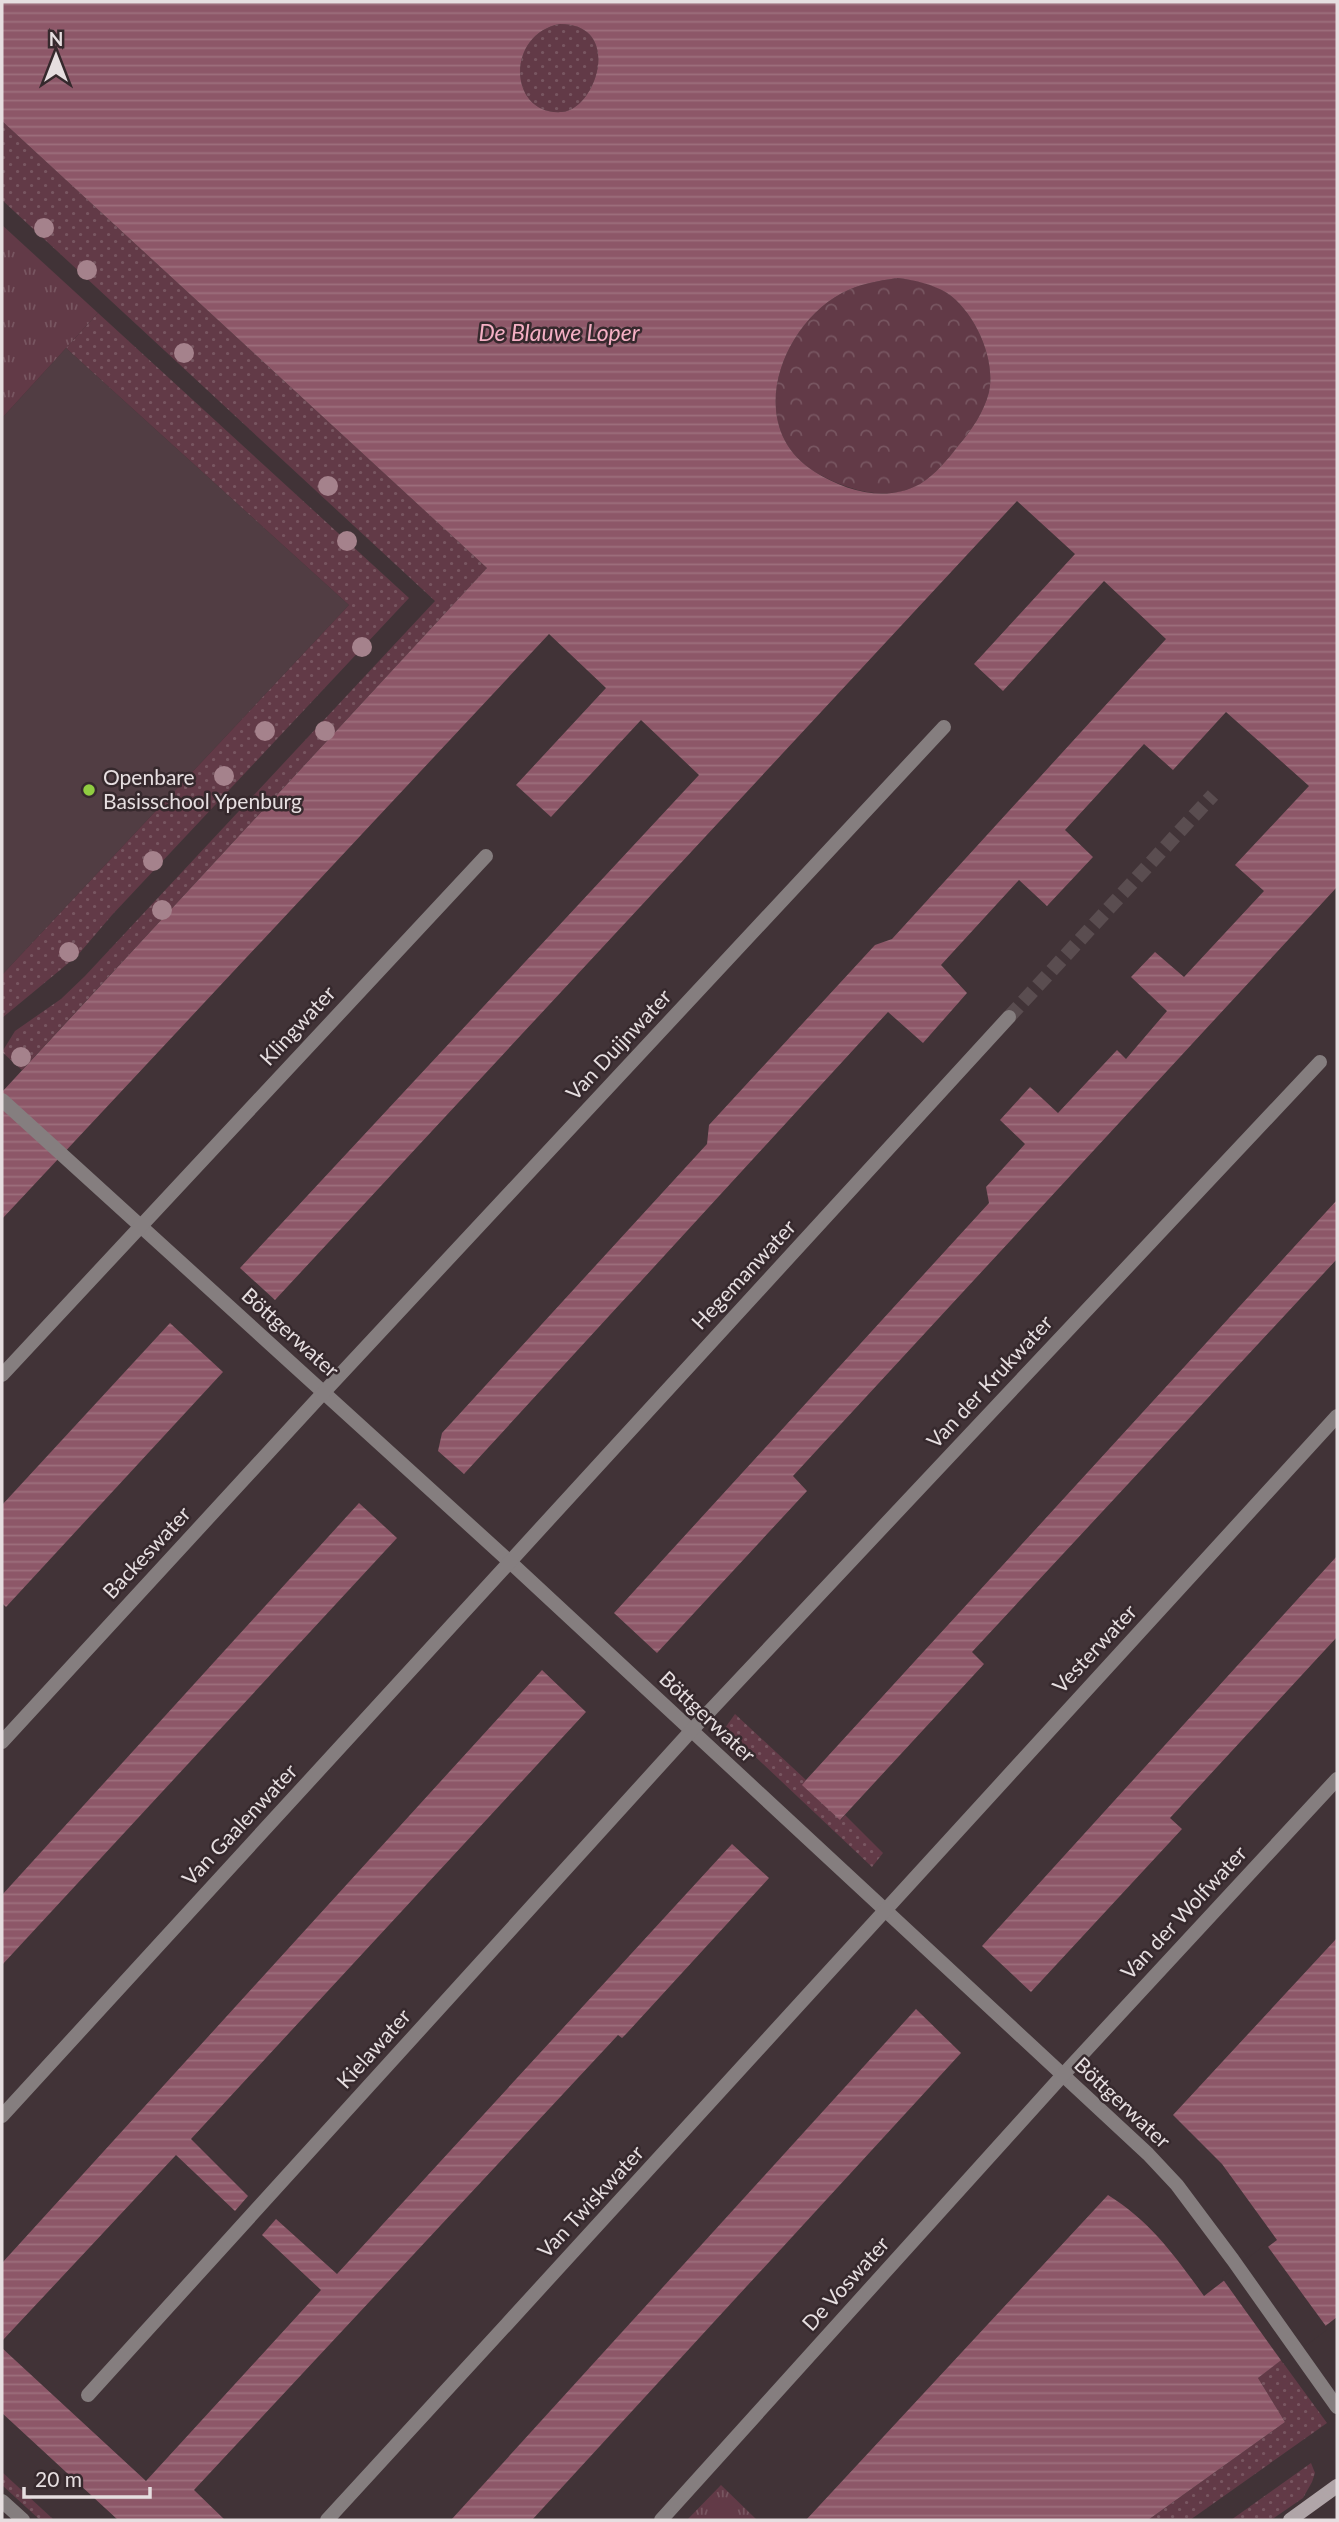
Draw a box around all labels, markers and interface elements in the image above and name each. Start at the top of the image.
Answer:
north arrow [21,21,91,91]
text: N [49,27,63,50]
water label: De Blauwe Loper [478,318,641,346]
place label: Openbare Basisschool Ypenburg [103,764,302,813]
marker: Openbare Basisschool Ypenburg [81,782,97,798]
street label: Klingwater [254,980,340,1070]
street label: Van Duijnwater [560,983,676,1105]
street label: Hegemanwater [686,1214,800,1334]
street label: Böttgerwater [237,1282,345,1382]
street label: Van der Krukwater [921,1309,1057,1453]
street label: Backeswater [97,1500,195,1603]
street label: Vesterwater [1047,1598,1141,1697]
street label: Böttgerwater [655,1665,761,1767]
street label: Van Gaalenwater [176,1758,302,1890]
street label: Van der Wolfwater [1115,1840,1251,1984]
street label: Kielawater [331,2003,415,2093]
street label: Böttgerwater [1070,2051,1176,2153]
street label: Van Twiskwater [532,2139,648,2262]
street label: De Voswater [796,2231,894,2335]
scale bar [24,2456,150,2500]
text: 20 m [35,2466,82,2491]

